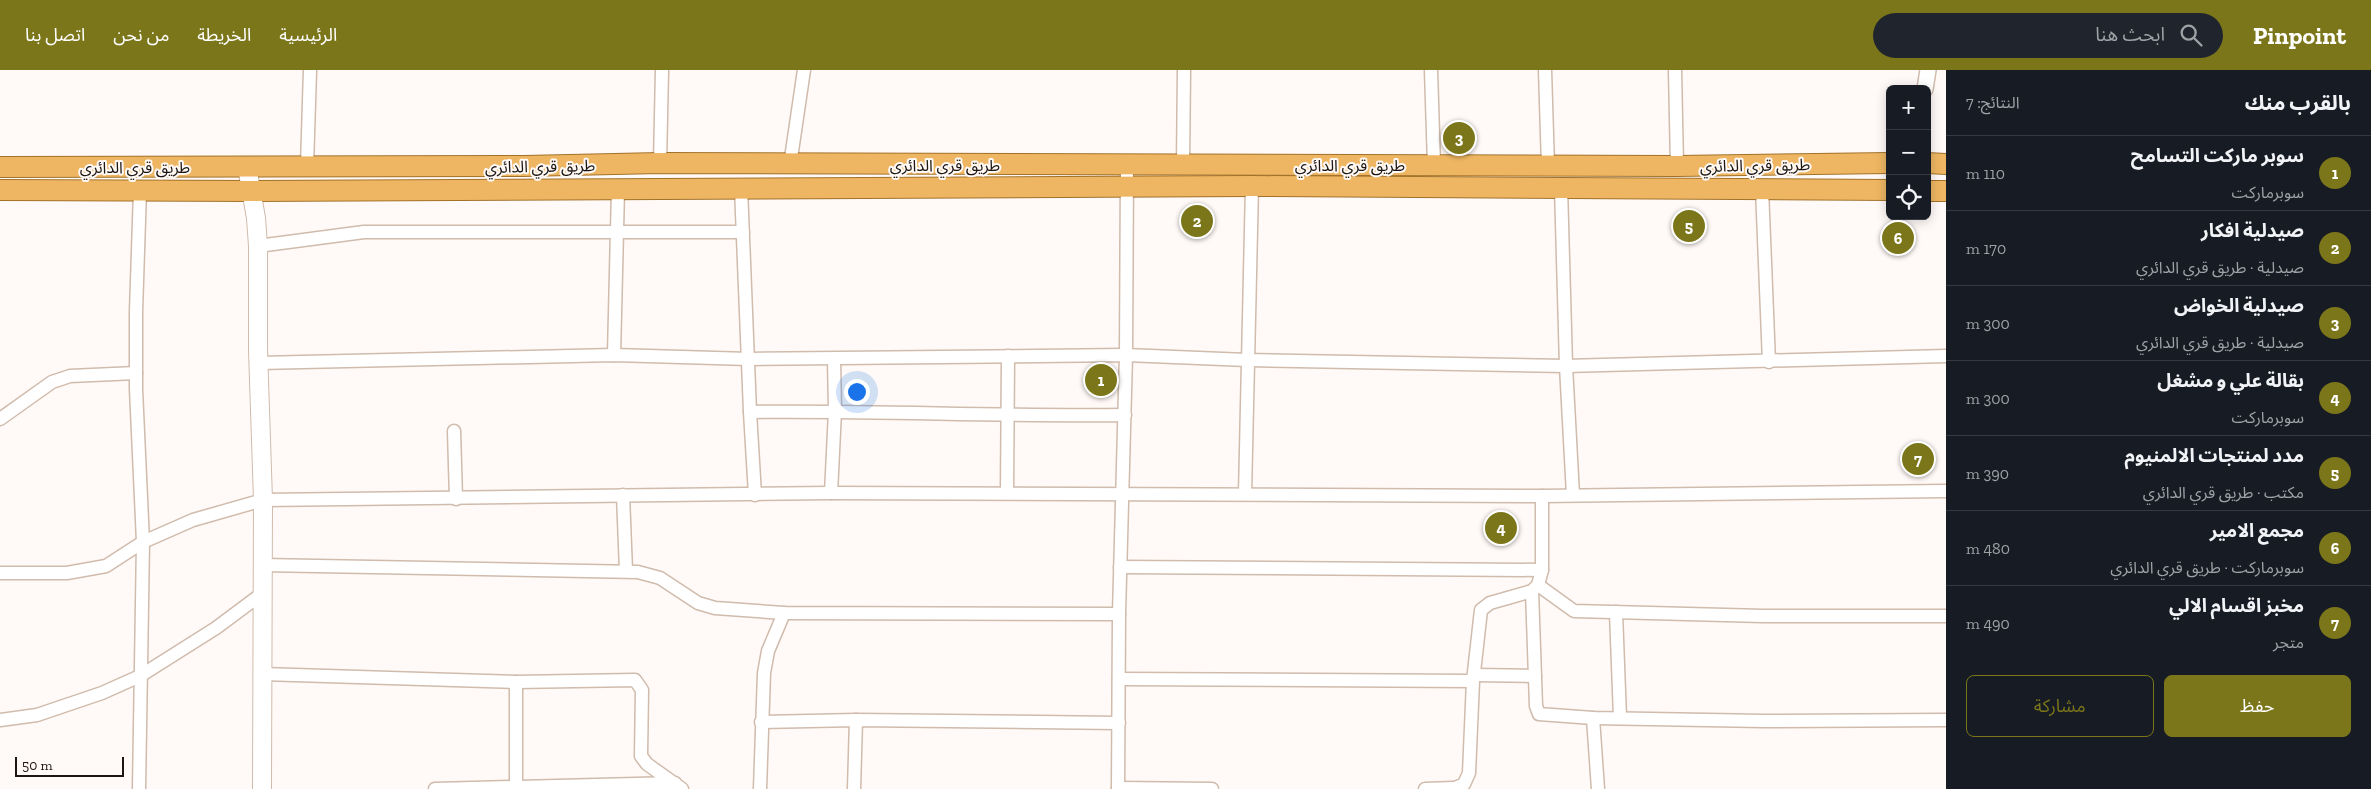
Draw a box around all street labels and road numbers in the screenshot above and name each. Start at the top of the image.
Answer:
street label: طريق قري الدائري [1700,155,1811,179]
street label: طريق قري الدائري [485,156,596,180]
street label: طريق قري الدائري [890,156,1000,178]
street label: طريق قري الدائري [1295,156,1405,178]
street label: طريق قري الدائري [80,158,190,180]

